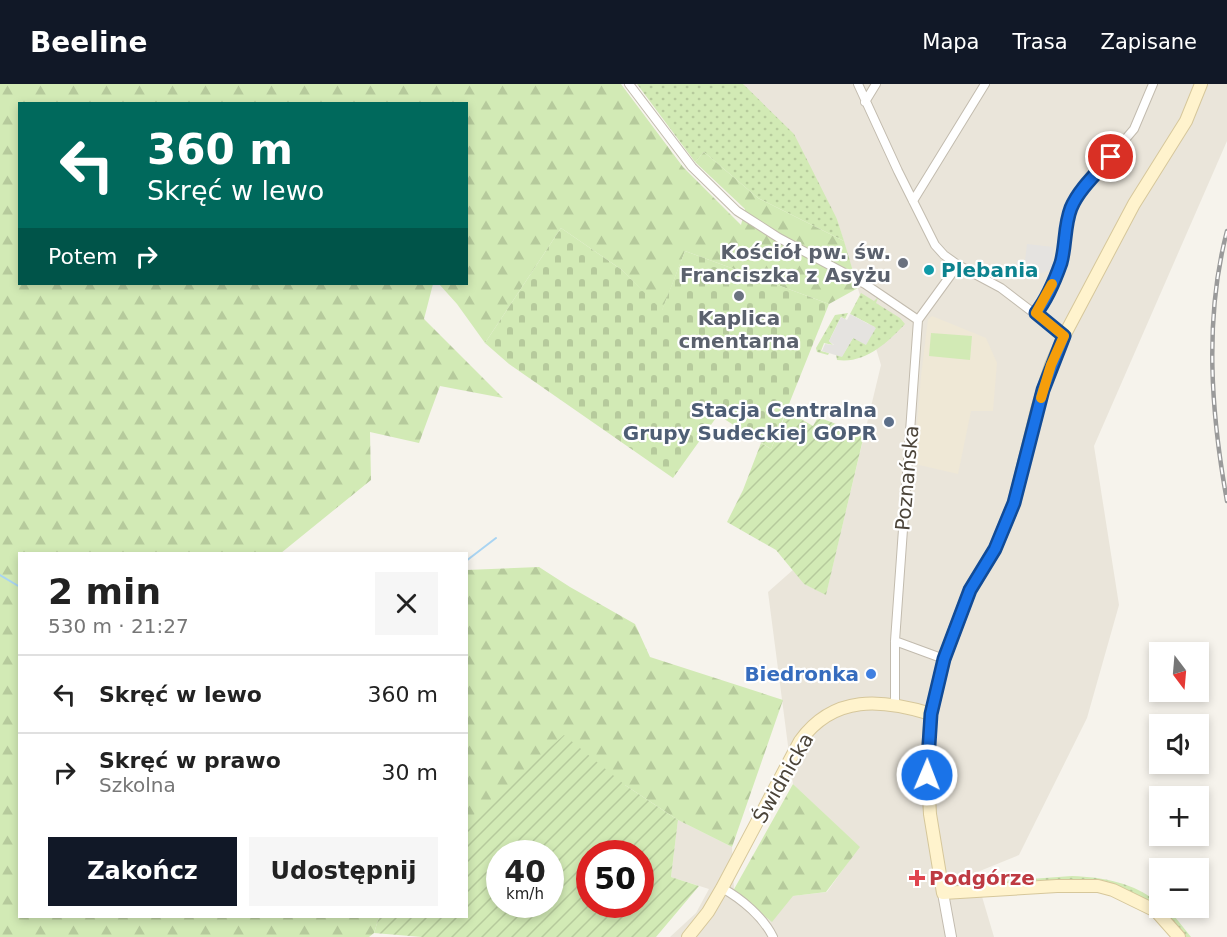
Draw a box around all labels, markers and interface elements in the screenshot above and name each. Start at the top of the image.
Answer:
text: Beeline [30,26,147,59]
text: Mapa [922,30,979,54]
text: Trasa [1012,30,1068,54]
text: Zapisane [1101,30,1197,54]
text: 360 m [147,125,293,174]
icon: left [48,126,126,204]
pin [1085,131,1136,182]
icon: arrive [1094,140,1127,173]
text: Skręć w lewo [147,175,324,206]
icon: right [130,240,163,273]
place label: Kościół pw. św. Franciszka z Asyżu [680,240,891,287]
text: Potem [48,244,118,269]
marker: Kościół pw. św. Franciszka z Asyżu [896,256,910,270]
place label: Plebania [941,258,1038,282]
marker: Plebania [922,263,936,277]
marker: Kaplica cmentarna [732,289,746,303]
place label: Kaplica cmentarna [678,306,800,353]
place label: Stacja Centralna Grupy Sudeckiej GOPR [623,398,877,445]
marker: Stacja Centralna Grupy Sudeckiej GOPR [882,415,896,429]
street label: Poznańska [890,424,924,532]
text: 2 min [48,571,161,612]
button: close [375,572,438,635]
text: 530 m · 21:27 [48,614,189,638]
north arrow [1149,642,1209,702]
map controls [1149,642,1209,918]
place label: Biedronka [744,662,859,686]
marker: Biedronka [864,667,878,681]
icon: left [48,678,81,711]
text: Skręć w lewo [99,682,262,707]
text: 360 m [368,682,438,707]
button: sound [1149,714,1209,774]
street label: Świdnicka [748,729,818,827]
position arrow [895,743,959,807]
text: Skręć w prawo [99,748,281,773]
icon: right [48,756,81,789]
text: 30 m [382,760,438,785]
text: Szkolna [99,773,176,797]
button: + [1149,786,1209,846]
button: Zakończ [48,837,237,906]
button: Udostępnij [249,837,438,906]
speed limit sign: 50 [576,840,654,918]
text: 40 [504,854,546,889]
button: − [1149,858,1209,918]
place label: Podgórze [929,866,1035,890]
marker: Podgórze [910,871,924,885]
text: km/h [506,885,544,903]

